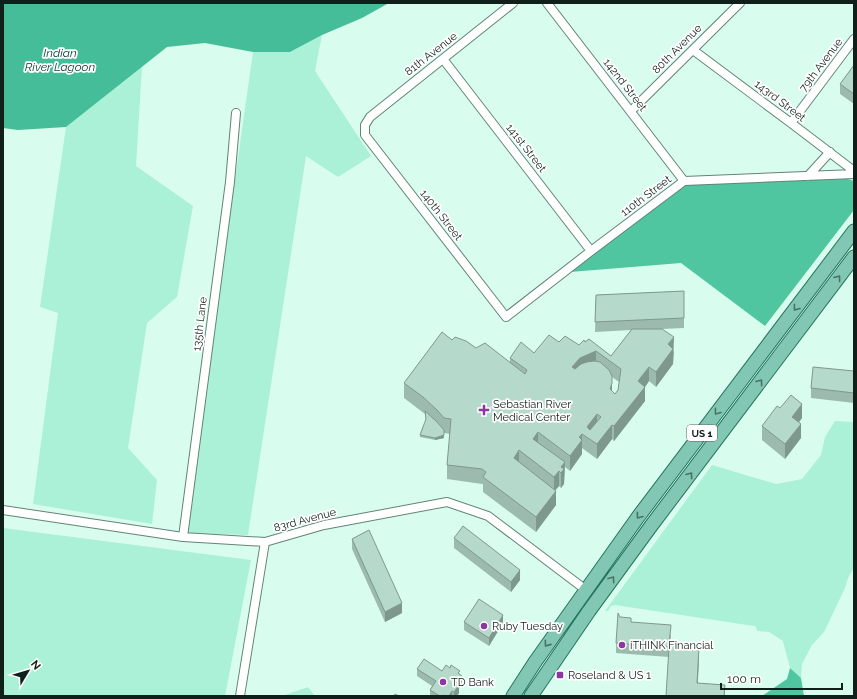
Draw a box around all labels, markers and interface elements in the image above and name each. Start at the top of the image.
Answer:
street label: 80th Avenue [650,21,705,76]
street label: 81th Avenue [402,29,460,78]
street label: 79th Avenue [797,35,846,94]
water label: Indian River Lagoon [25,46,95,74]
street label: 142nd Street [600,56,650,114]
street label: 143rd Street [752,78,808,125]
street label: 141st Street [503,121,549,175]
street label: 110th Street [618,173,674,219]
street label: 140th Street [417,187,465,243]
one-way arrow [833,275,840,282]
street label: 135th Lane [190,295,210,352]
one-way arrow [794,304,801,311]
one-way arrow [755,379,763,386]
place label: Sebastian River Medical Center [493,398,571,424]
marker: Sebastian River Medical Center [478,404,490,416]
one-way arrow [715,408,722,415]
road number: US 1 [687,425,717,441]
one-way arrow [685,472,692,479]
street label: 83rd Avenue [272,505,338,535]
one-way arrow [636,512,644,519]
one-way arrow [607,576,615,583]
place label: Ruby Tuesday [492,620,563,633]
marker: Ruby Tuesday [479,621,489,631]
place label: iTHINK Financial [630,639,713,652]
one-way arrow [545,640,552,647]
marker: iTHINK Financial [617,640,627,650]
north arrow [8,651,48,691]
text: N [28,658,43,672]
scale bar [721,665,842,691]
place label: Roseland & US 1 [568,669,651,682]
marker: Roseland & US 1 [555,670,565,680]
text: 100 m [727,672,761,686]
place label: TD Bank [451,676,494,689]
marker: TD Bank [438,677,448,687]

